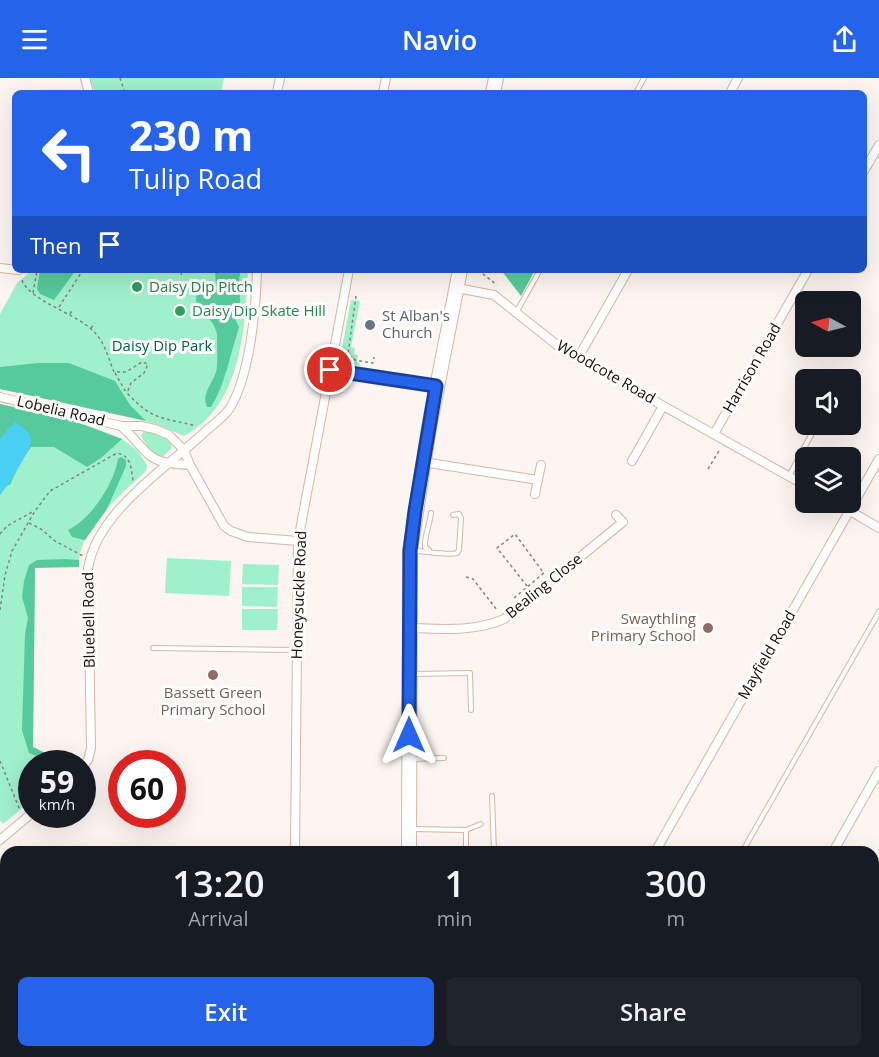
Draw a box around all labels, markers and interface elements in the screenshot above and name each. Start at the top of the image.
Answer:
text: Navio [402,21,477,58]
icon: menu [18,23,51,56]
icon: share [828,23,861,56]
text: 230 m [129,106,253,163]
icon: left [30,114,108,192]
text: Tulip Road [129,160,262,197]
icon: arrive [93,228,126,261]
text: Then [30,230,81,260]
place label: Daisy Dip Pitch [149,276,253,296]
marker: Daisy Dip Pitch [130,280,144,294]
north arrow [795,291,861,357]
map controls [795,291,861,513]
place label: Daisy Dip Skate Hill [192,300,326,320]
marker: Daisy Dip Skate Hill [173,304,187,318]
place label: St Alban's Church [382,305,450,342]
marker: St Alban's Church [363,318,377,332]
street label: Harrison Road [717,319,785,416]
park label: Daisy Dip Park [112,335,212,355]
street label: Woodcote Road [554,335,659,407]
pin [304,344,355,395]
icon: arrive [313,353,346,386]
button: sound [795,369,861,435]
street label: Lobelia Road [15,390,107,430]
button: layers [795,447,861,513]
street label: Honeysuckle Road [286,530,310,660]
street label: Bealing Close [501,548,586,622]
street label: Bluebell Road [77,572,99,668]
street label: Mayfield Road [733,607,800,702]
place label: Swaythling Primary School [591,608,696,645]
marker: Swaythling Primary School [701,621,715,635]
marker: Bassett Green Primary School [206,668,220,682]
place label: Bassett Green Primary School [160,682,266,719]
position arrow [377,703,441,767]
speed limit sign: 60 [108,750,186,828]
text: 59 [40,761,74,802]
text: km/h [39,794,75,814]
text: 13:20 [172,859,265,908]
text: 1 [444,859,465,908]
text: 300 [645,859,707,908]
text: Arrival [188,905,249,932]
text: min [437,905,473,932]
text: m [667,905,685,932]
button: Exit [18,977,434,1046]
button: Share [446,977,861,1046]

